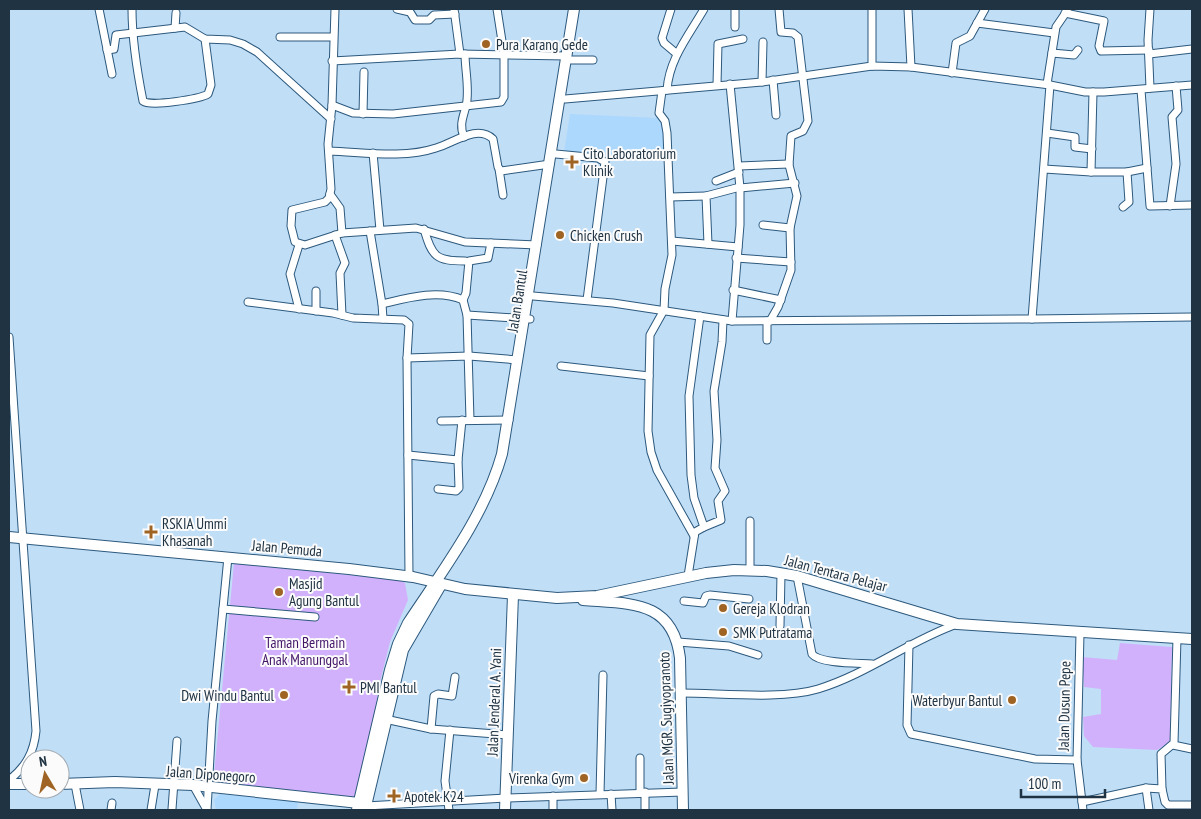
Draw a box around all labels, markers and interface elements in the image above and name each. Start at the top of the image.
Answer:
place label: Pura Karang Gede [496,35,588,54]
marker: Pura Karang Gede [480,38,492,50]
place label: Cito Laboratorium Klinik [583,144,676,180]
marker: Cito Laboratorium Klinik [565,155,579,169]
place label: Chicken Crush [570,226,643,245]
marker: Chicken Crush [554,229,566,241]
street label: Jalan Bantul [503,268,531,334]
place label: RSKIA Ummi Khasanah [162,514,227,550]
marker: RSKIA Ummi Khasanah [144,525,158,539]
street label: Jalan Pemuda [250,535,323,561]
street label: Jalan Tentara Pelajar [782,550,890,596]
place label: Masjid Agung Bantul [289,574,359,610]
marker: Masjid Agung Bantul [273,586,285,598]
place label: Gereja Klodran [733,599,810,618]
marker: Gereja Klodran [717,602,729,614]
place label: SMK Putratama [733,623,812,642]
marker: SMK Putratama [717,626,729,638]
park label: Taman Bermain Anak Manunggal [262,633,349,669]
street label: Jalan Jenderal A. Yani [483,648,505,757]
street label: Jalan MGR. Sugiyopranoto [654,651,678,786]
street label: Jalan Dusun Pepe [1054,661,1074,752]
place label: PMI Bantul [360,678,417,697]
marker: PMI Bantul [342,680,356,694]
place label: Dwi Windu Bantul [181,686,274,705]
marker: Dwi Windu Bantul [278,689,290,701]
place label: Waterbyur Bantul [913,691,1002,710]
marker: Waterbyur Bantul [1006,694,1018,706]
north arrow [20,749,70,799]
text: N [38,752,48,771]
street label: Jalan Diponegoro [165,761,256,787]
scale bar [1021,766,1105,798]
place label: Virenka Gym [508,769,574,788]
marker: Virenka Gym [578,772,590,784]
text: 100 m [1028,774,1061,793]
place label: Apotek K24 [404,787,464,806]
marker: Apotek K24 [388,790,400,802]

